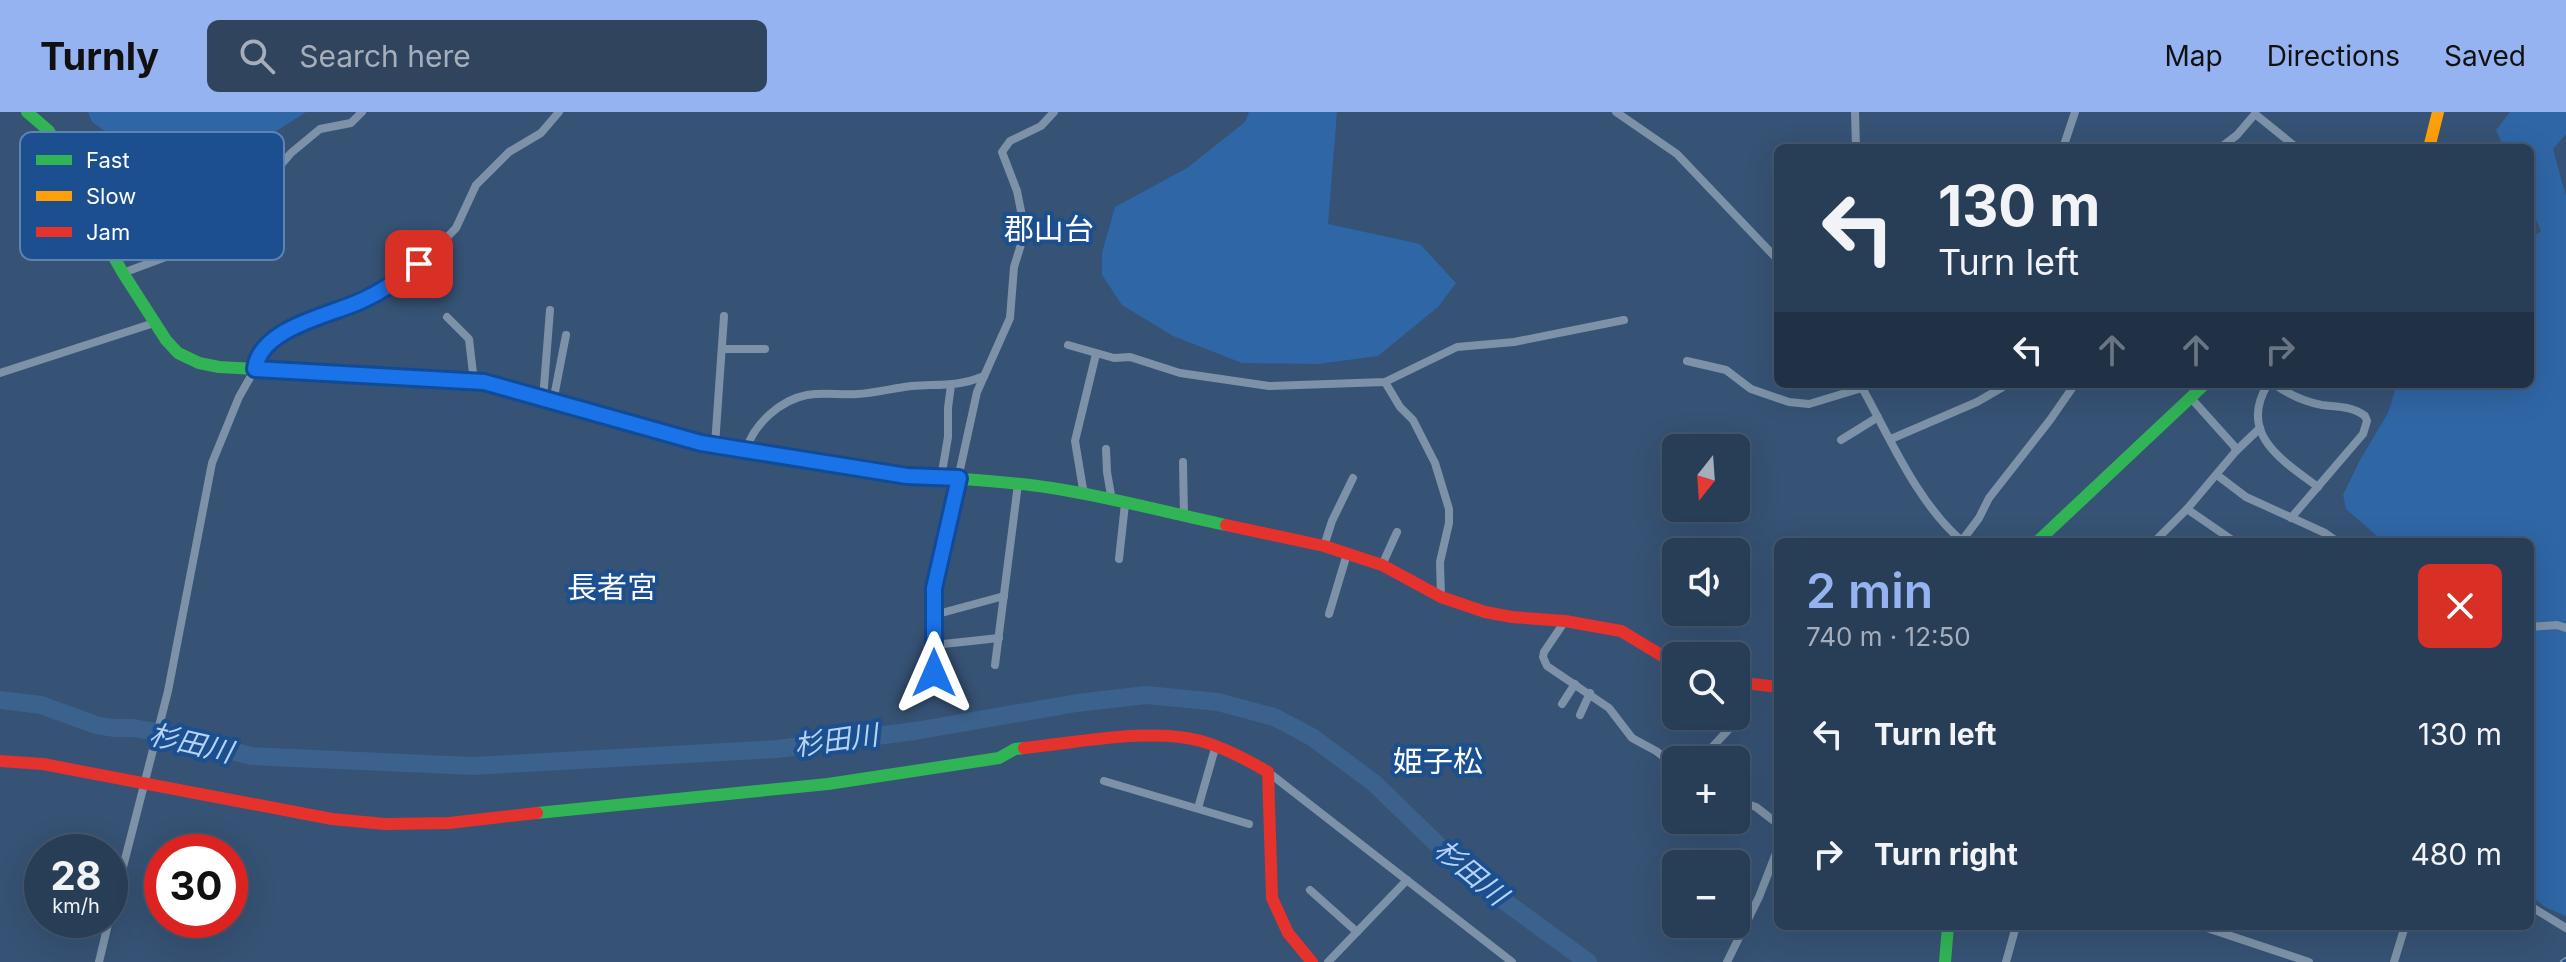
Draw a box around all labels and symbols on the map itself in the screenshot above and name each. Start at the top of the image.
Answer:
legend [20,132,284,260]
text: Fast [86,147,130,173]
text: Slow [86,183,136,209]
district label: 郡山台 [1004,211,1094,247]
text: Jam [86,219,130,245]
pin [385,230,453,298]
north arrow [1662,434,1750,522]
district label: 長者宮 [567,569,657,605]
position arrow [892,631,976,715]
water label: 杉田川 [146,717,239,770]
water label: 杉田川 [792,717,883,763]
district label: 姫子松 [1393,743,1483,779]
water label: 杉田川 [1428,832,1516,914]
speed limit sign: 30 [144,834,248,938]

